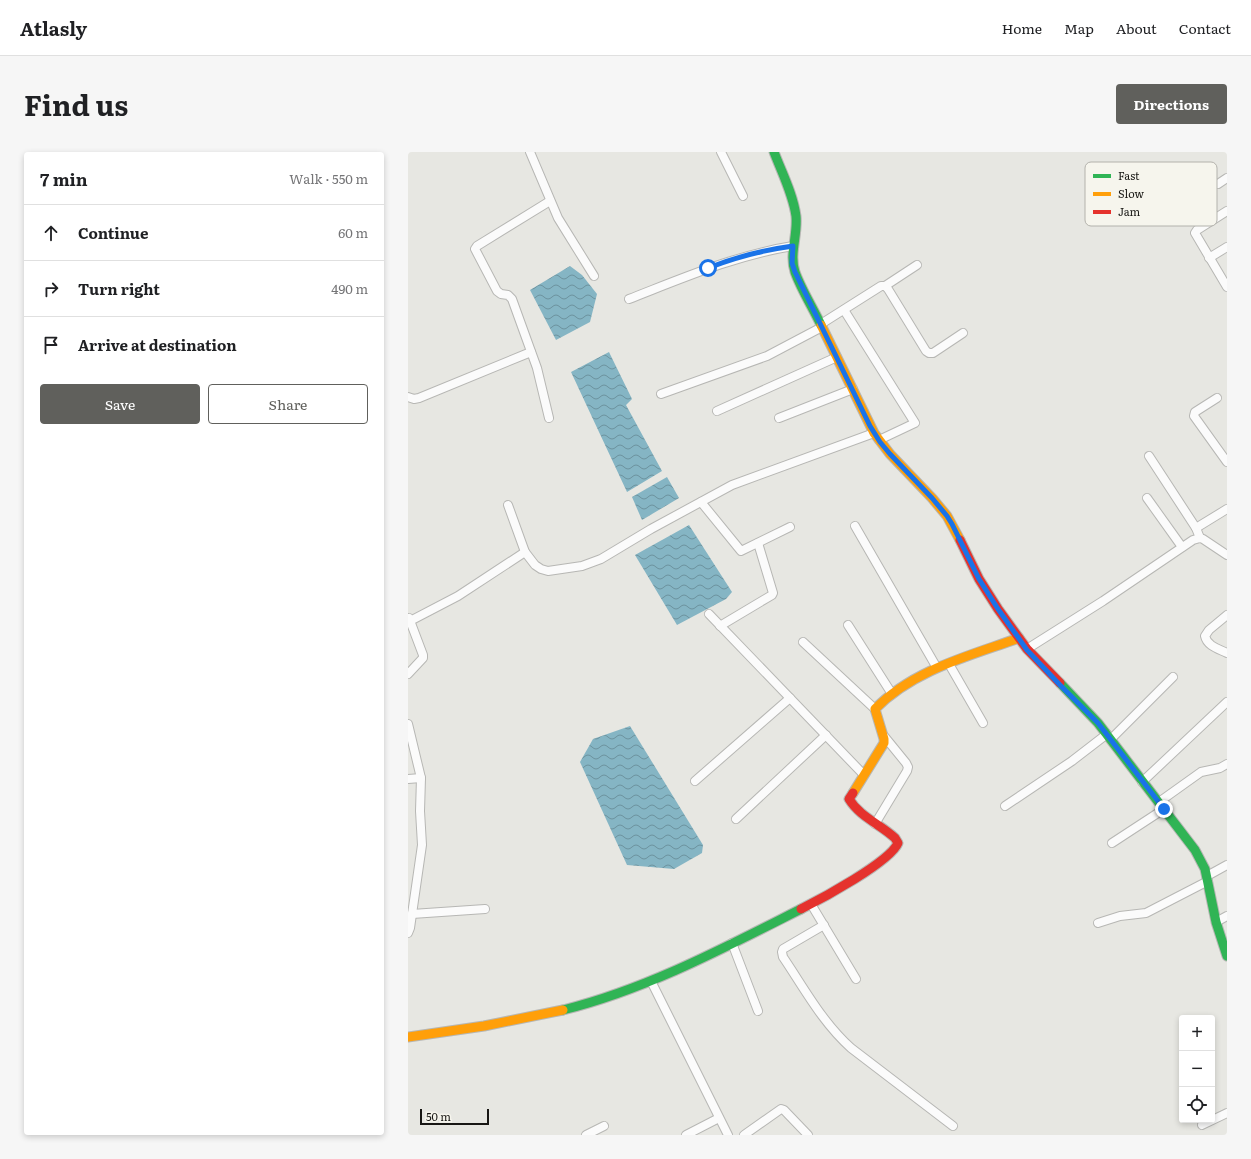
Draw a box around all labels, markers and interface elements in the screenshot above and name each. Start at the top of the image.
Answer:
text: Atlasly [20,14,87,42]
text: Home [1002,18,1042,38]
text: Map [1064,18,1094,38]
text: About [1116,18,1157,38]
text: Contact [1179,18,1231,38]
text: Find us [24,83,128,125]
button: Directions [1116,84,1227,124]
legend [1085,162,1217,226]
text: 7 min [40,166,88,191]
text: Fast [1118,167,1140,183]
text: Walk · 550 m [289,169,368,188]
text: Slow [1118,185,1144,201]
text: Jam [1118,203,1141,219]
text: Continue [78,221,148,244]
icon: ahead [40,222,62,244]
text: 60 m [338,223,368,242]
route start [699,259,717,277]
text: Turn right [78,277,160,300]
icon: right [40,278,62,300]
text: 490 m [331,279,368,298]
text: Arrive at destination [78,333,237,356]
icon: arrive [40,334,62,356]
button: Save [40,384,200,424]
button: Share [208,384,368,424]
route end [1155,800,1173,818]
map controls [1179,1015,1215,1123]
button: + [1179,1015,1215,1051]
button: − [1179,1051,1215,1087]
button: locate [1179,1087,1215,1123]
scale bar [420,1107,489,1126]
text: 50 m [426,1108,451,1124]

